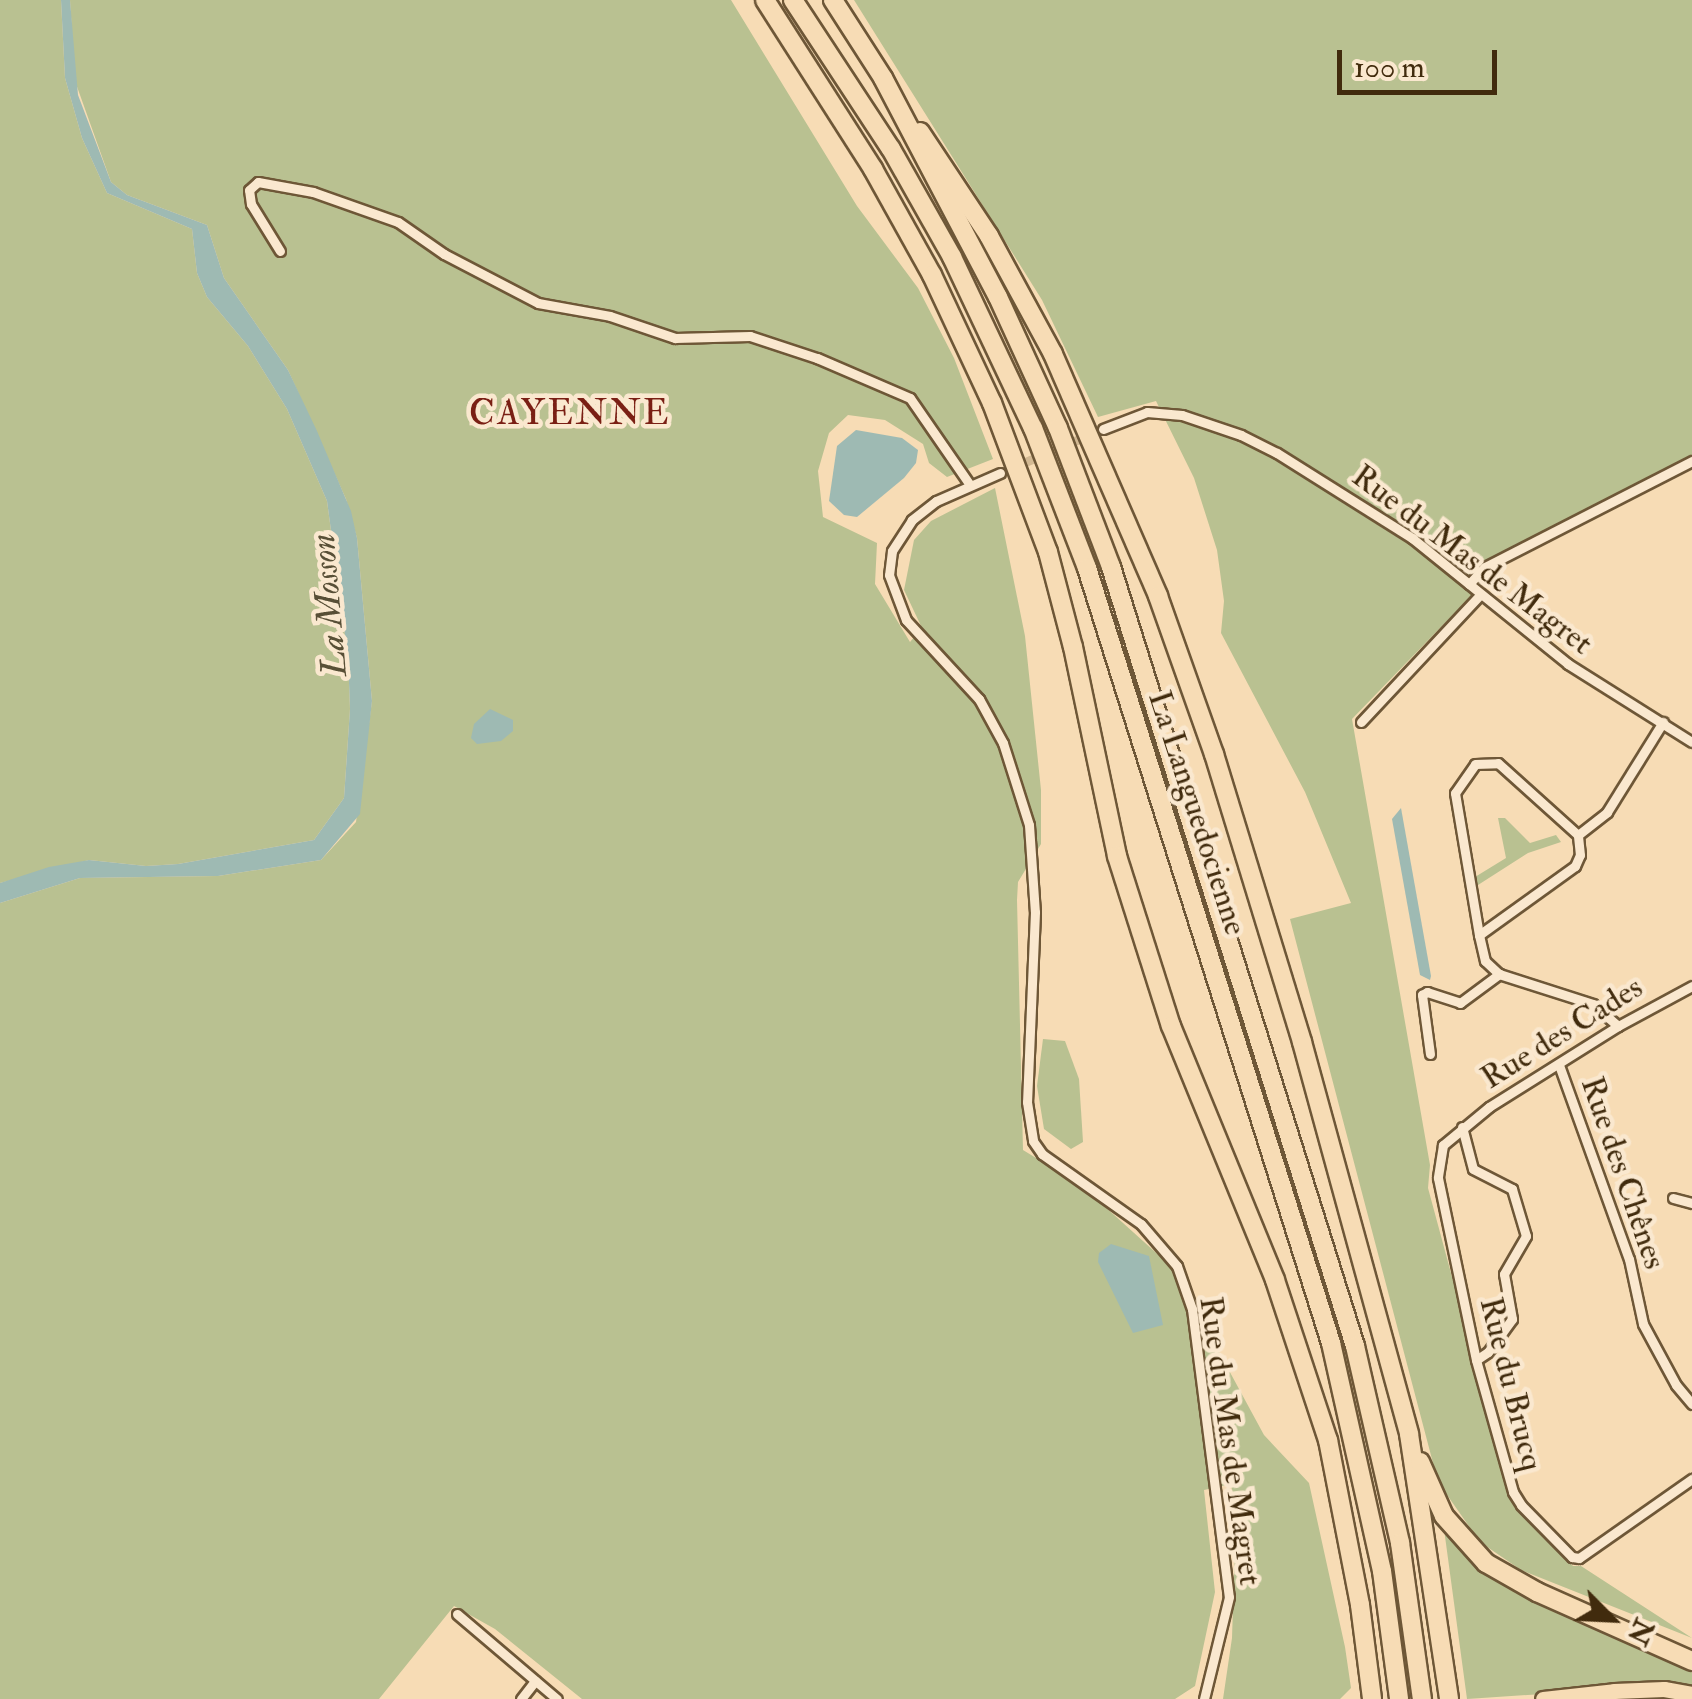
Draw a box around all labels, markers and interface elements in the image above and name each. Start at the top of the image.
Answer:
scale bar [1342,30,1502,92]
text: 100 m [1354,49,1425,86]
district label: CAYENNE [469,392,671,434]
street label: Rue du Mas de Magret [1344,457,1600,663]
water label: La Mosson [302,532,356,678]
street label: La Languedocienne [1139,686,1255,940]
street label: Rue des Cades [1474,968,1650,1098]
street label: Rue des Chênes [1572,1072,1674,1274]
street label: Rue du Brucq [1471,1293,1551,1475]
street label: Rue du Mas de Magret [1191,1294,1269,1588]
north arrow [1562,1569,1662,1669]
text: N [1619,1613,1661,1650]

